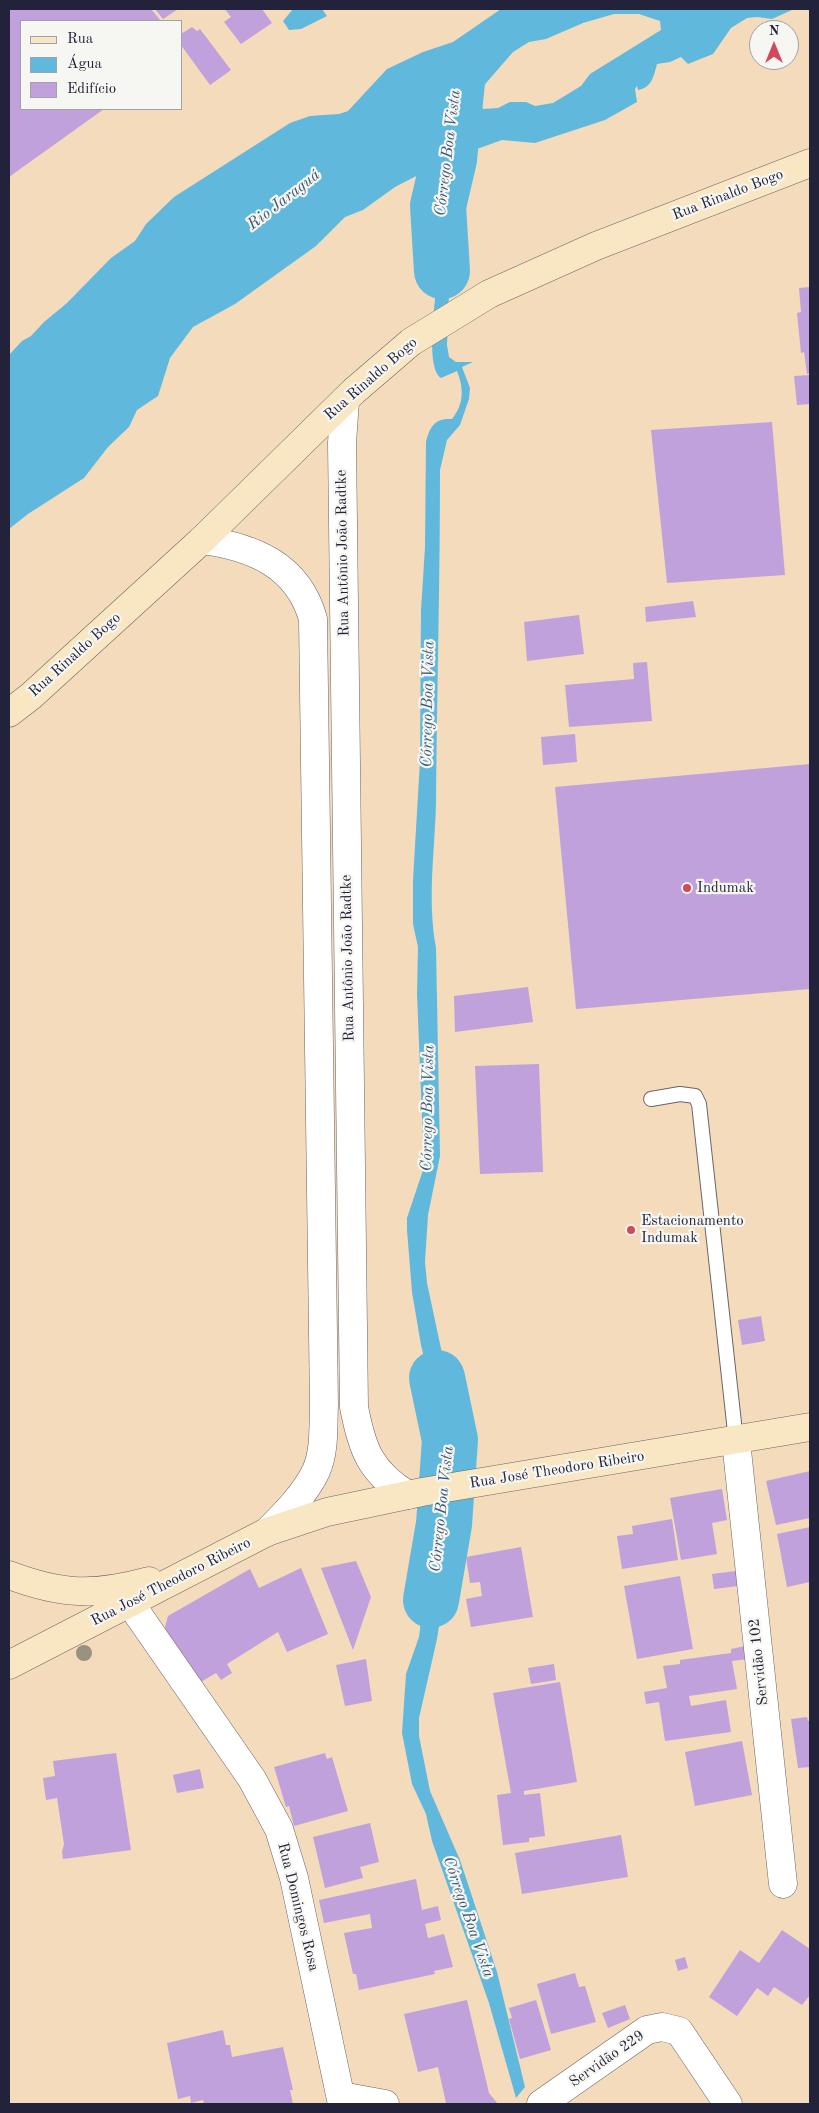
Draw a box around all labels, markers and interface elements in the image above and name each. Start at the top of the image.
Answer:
legend [20,20,182,110]
north arrow [749,20,799,70]
text: N [769,24,779,38]
text: Rua [67,32,93,47]
text: Água [67,57,102,72]
text: Edifício [67,82,116,97]
water label: Córrego Boa Vista [431,89,465,217]
water label: Rio Jaraguá [244,166,324,234]
street label: Rua Rinaldo Bogo [670,166,786,224]
street label: Rua Rinaldo Bogo [321,334,421,424]
street label: Rua Antônio João Radtke [333,469,353,637]
street label: Rua Rinaldo Bogo [25,609,125,701]
water label: Córrego Boa Vista [417,640,439,768]
street label: Rua Antônio João Radtke [338,874,358,1042]
place label: Indumak [697,879,754,897]
marker: Indumak [681,882,693,894]
water label: Córrego Boa Vista [417,1044,439,1172]
place label: Estacionamento Indumak [641,1212,744,1247]
marker: Estacionamento Indumak [625,1224,637,1236]
water label: Córrego Boa Vista [426,1445,458,1573]
street label: Rua José Theodoro Ribeiro [468,1447,646,1493]
street label: Rua José Theodoro Ribeiro [88,1534,254,1630]
street label: Servidão 102 [745,1618,773,1706]
street label: Rua Domingos Rosa [273,1841,323,1973]
water label: Córrego Boa Vista [438,1854,498,1980]
street label: Servidão 229 [566,2027,648,2091]

